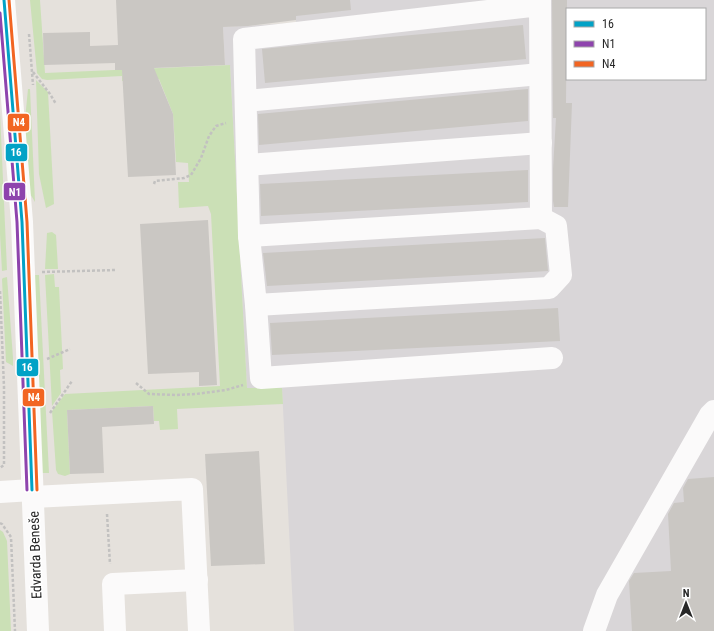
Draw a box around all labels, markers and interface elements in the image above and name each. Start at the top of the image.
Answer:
legend [566,8,706,80]
text: 16 [602,17,614,31]
text: N1 [602,37,615,51]
text: N4 [602,57,615,71]
line badge: N4 [7,113,30,132]
text: N4 [13,116,26,129]
line badge: 16 [5,143,28,162]
text: 16 [10,146,22,159]
line badge: N1 [3,182,26,201]
text: N1 [9,186,21,199]
line badge: 16 [16,358,39,377]
text: 16 [21,361,33,374]
line badge: N4 [22,388,45,407]
text: N4 [28,391,41,404]
street label: Edvarda Beneše [25,510,45,599]
north arrow [666,583,706,623]
text: N [683,587,690,600]

